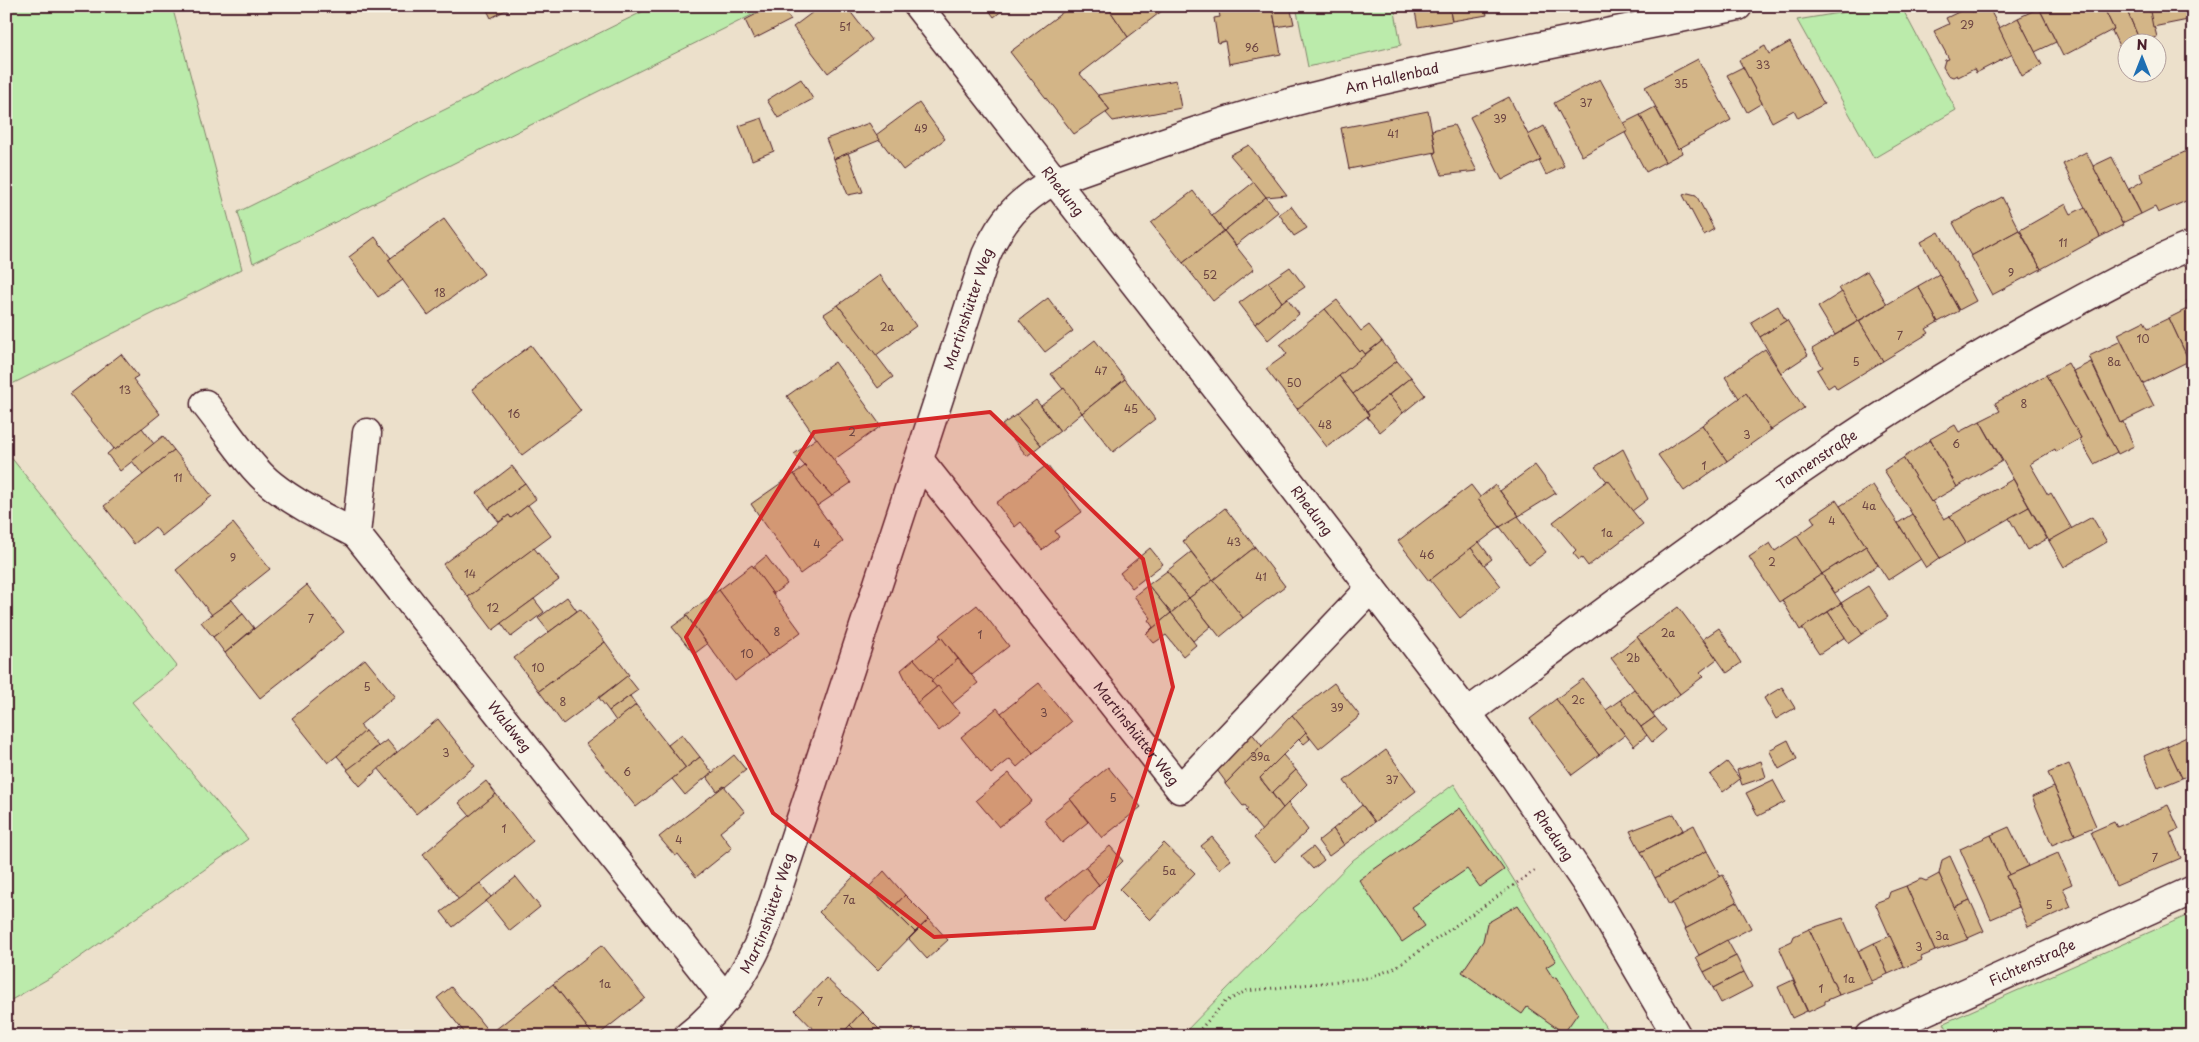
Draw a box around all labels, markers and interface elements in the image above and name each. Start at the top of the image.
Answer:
house number: 29 [1960,16,1974,33]
house number: 51 [839,18,851,35]
north arrow [2116,32,2166,82]
text: N [2136,34,2148,55]
house number: 96 [1245,39,1259,56]
house number: 33 [1756,56,1770,73]
street label: Am Hallenbad [1343,57,1441,99]
house number: 35 [1674,75,1688,92]
house number: 37 [1580,94,1593,111]
house number: 39 [1493,110,1507,127]
house number: 49 [914,120,928,137]
house number: 41 [1387,125,1399,142]
street label: Rhedung [1037,161,1089,220]
house number: 11 [2058,234,2068,251]
street label: Martinshütter Weg [938,244,998,373]
house number: 9 [2008,264,2014,281]
house number: 52 [1203,266,1217,283]
house number: 18 [434,284,446,301]
house number: 2a [880,318,894,335]
house number: 7 [1897,327,1903,344]
house number: 10 [2137,330,2149,347]
house number: 5 [1852,353,1860,370]
house number: 8a [2107,353,2121,370]
house number: 47 [1095,362,1108,379]
house number: 50 [1286,374,1302,391]
house number: 13 [119,381,131,398]
house number: 8 [2021,395,2028,412]
house number: 45 [1124,400,1138,417]
house number: 16 [508,405,521,422]
house number: 48 [1318,416,1332,433]
house number: 2 [848,423,856,440]
street label: Tannenstraße [1772,424,1861,494]
house number: 3 [1743,426,1751,443]
house number: 6 [1952,435,1960,452]
house number: 1 [1702,457,1707,474]
house number: 11 [173,469,183,486]
street label: Rhedung [1286,481,1338,540]
house number: 4a [1862,497,1876,514]
house number: 4 [1828,512,1836,529]
house number: 1a [1601,524,1613,541]
house number: 43 [1227,533,1241,550]
house number: 4 [813,535,821,552]
house number: 46 [1420,546,1435,563]
house number: 9 [230,549,236,566]
house number: 2 [1768,553,1776,570]
house number: 14 [464,565,476,582]
house number: 41 [1255,568,1267,585]
house number: 12 [487,599,500,616]
house number: 7 [308,610,314,627]
house number: 8 [774,623,781,640]
house number: 2a [1661,624,1675,641]
house number: 1 [978,626,983,643]
house number: 10 [741,645,753,662]
house number: 2b [1626,649,1640,666]
house number: 10 [532,659,544,676]
street label: Martinshütter Weg [1089,677,1184,790]
house number: 5 [363,678,371,695]
house number: 2c [1571,691,1585,708]
house number: 8 [560,693,567,710]
street label: Waldweg [483,696,537,757]
house number: 39 [1330,699,1344,716]
house number: 3 [1040,704,1048,721]
house number: 3 [442,744,450,761]
house number: 39a [1250,748,1270,765]
house number: 6 [623,763,631,780]
house number: 37 [1386,771,1399,788]
house number: 5 [1109,789,1117,806]
street label: Rhedung [1529,805,1579,865]
house number: 1 [502,820,507,837]
house number: 4 [675,831,683,848]
house number: 7 [2152,849,2158,866]
street label: Martinshütter Weg [734,850,799,977]
house number: 5a [1162,862,1176,879]
house number: 7a [843,891,855,908]
house number: 5 [2045,896,2053,913]
house number: 3a [1935,927,1949,944]
street label: Fichtenstraße [1985,934,2079,991]
house number: 3 [1915,938,1923,955]
house number: 1a [1843,970,1855,987]
house number: 1a [599,975,611,992]
house number: 1 [1819,980,1824,997]
house number: 7 [817,993,823,1010]

